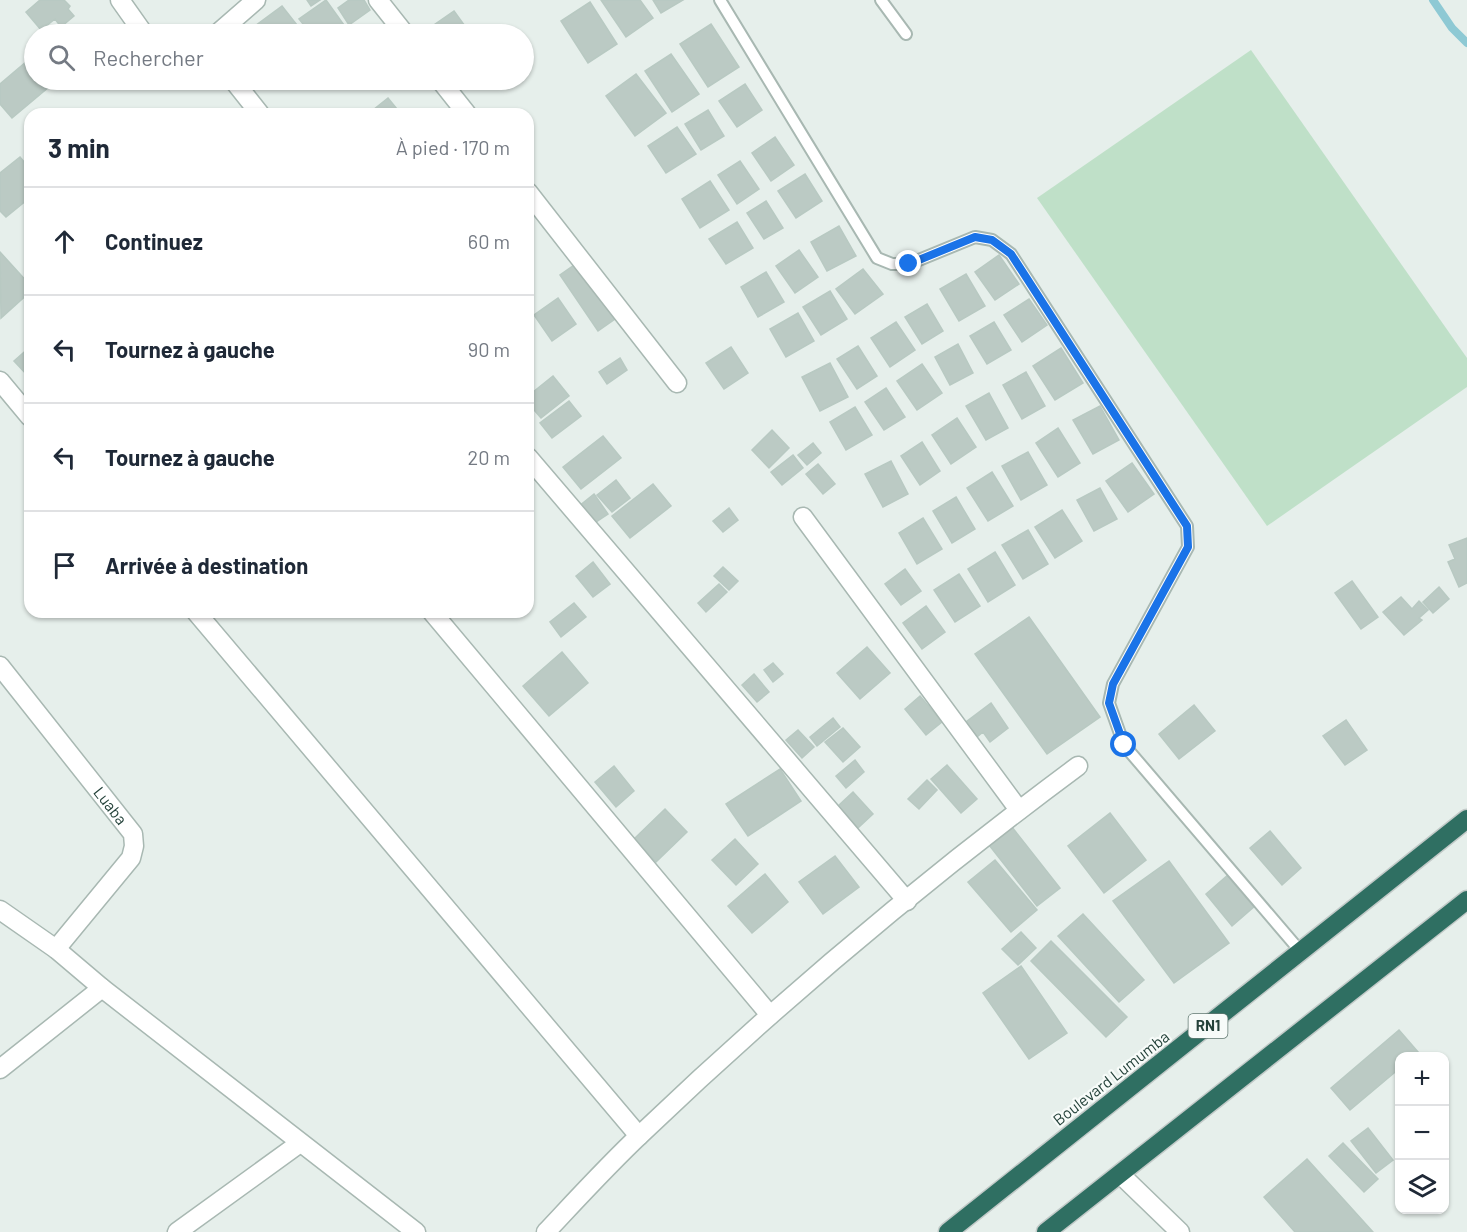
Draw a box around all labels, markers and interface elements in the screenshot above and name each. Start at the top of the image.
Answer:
search box [24,24,534,90]
icon: search [45,41,78,74]
text: Rechercher [93,44,204,70]
text: 3 min [48,132,110,163]
text: À pied · 170 m [396,135,510,159]
icon: ahead [48,225,81,258]
text: Continuez [105,228,203,254]
text: 60 m [468,229,510,253]
route end [895,250,921,276]
icon: left [48,333,81,366]
text: Tournez à gauche [105,336,275,362]
text: 90 m [468,337,510,361]
icon: left [48,441,81,474]
text: Tournez à gauche [105,444,275,470]
text: 20 m [467,445,510,469]
icon: arrive [48,549,81,582]
text: Arrivée à destination [105,552,308,578]
route start [1110,731,1136,757]
street label: Luaba [90,783,132,828]
road number: RN1 [1188,1014,1228,1038]
street label: Boulevard Lumumba [1049,1026,1173,1129]
map controls [1395,1052,1449,1214]
button: + [1395,1052,1449,1106]
button: − [1395,1106,1449,1160]
button: layers [1395,1160,1449,1214]

